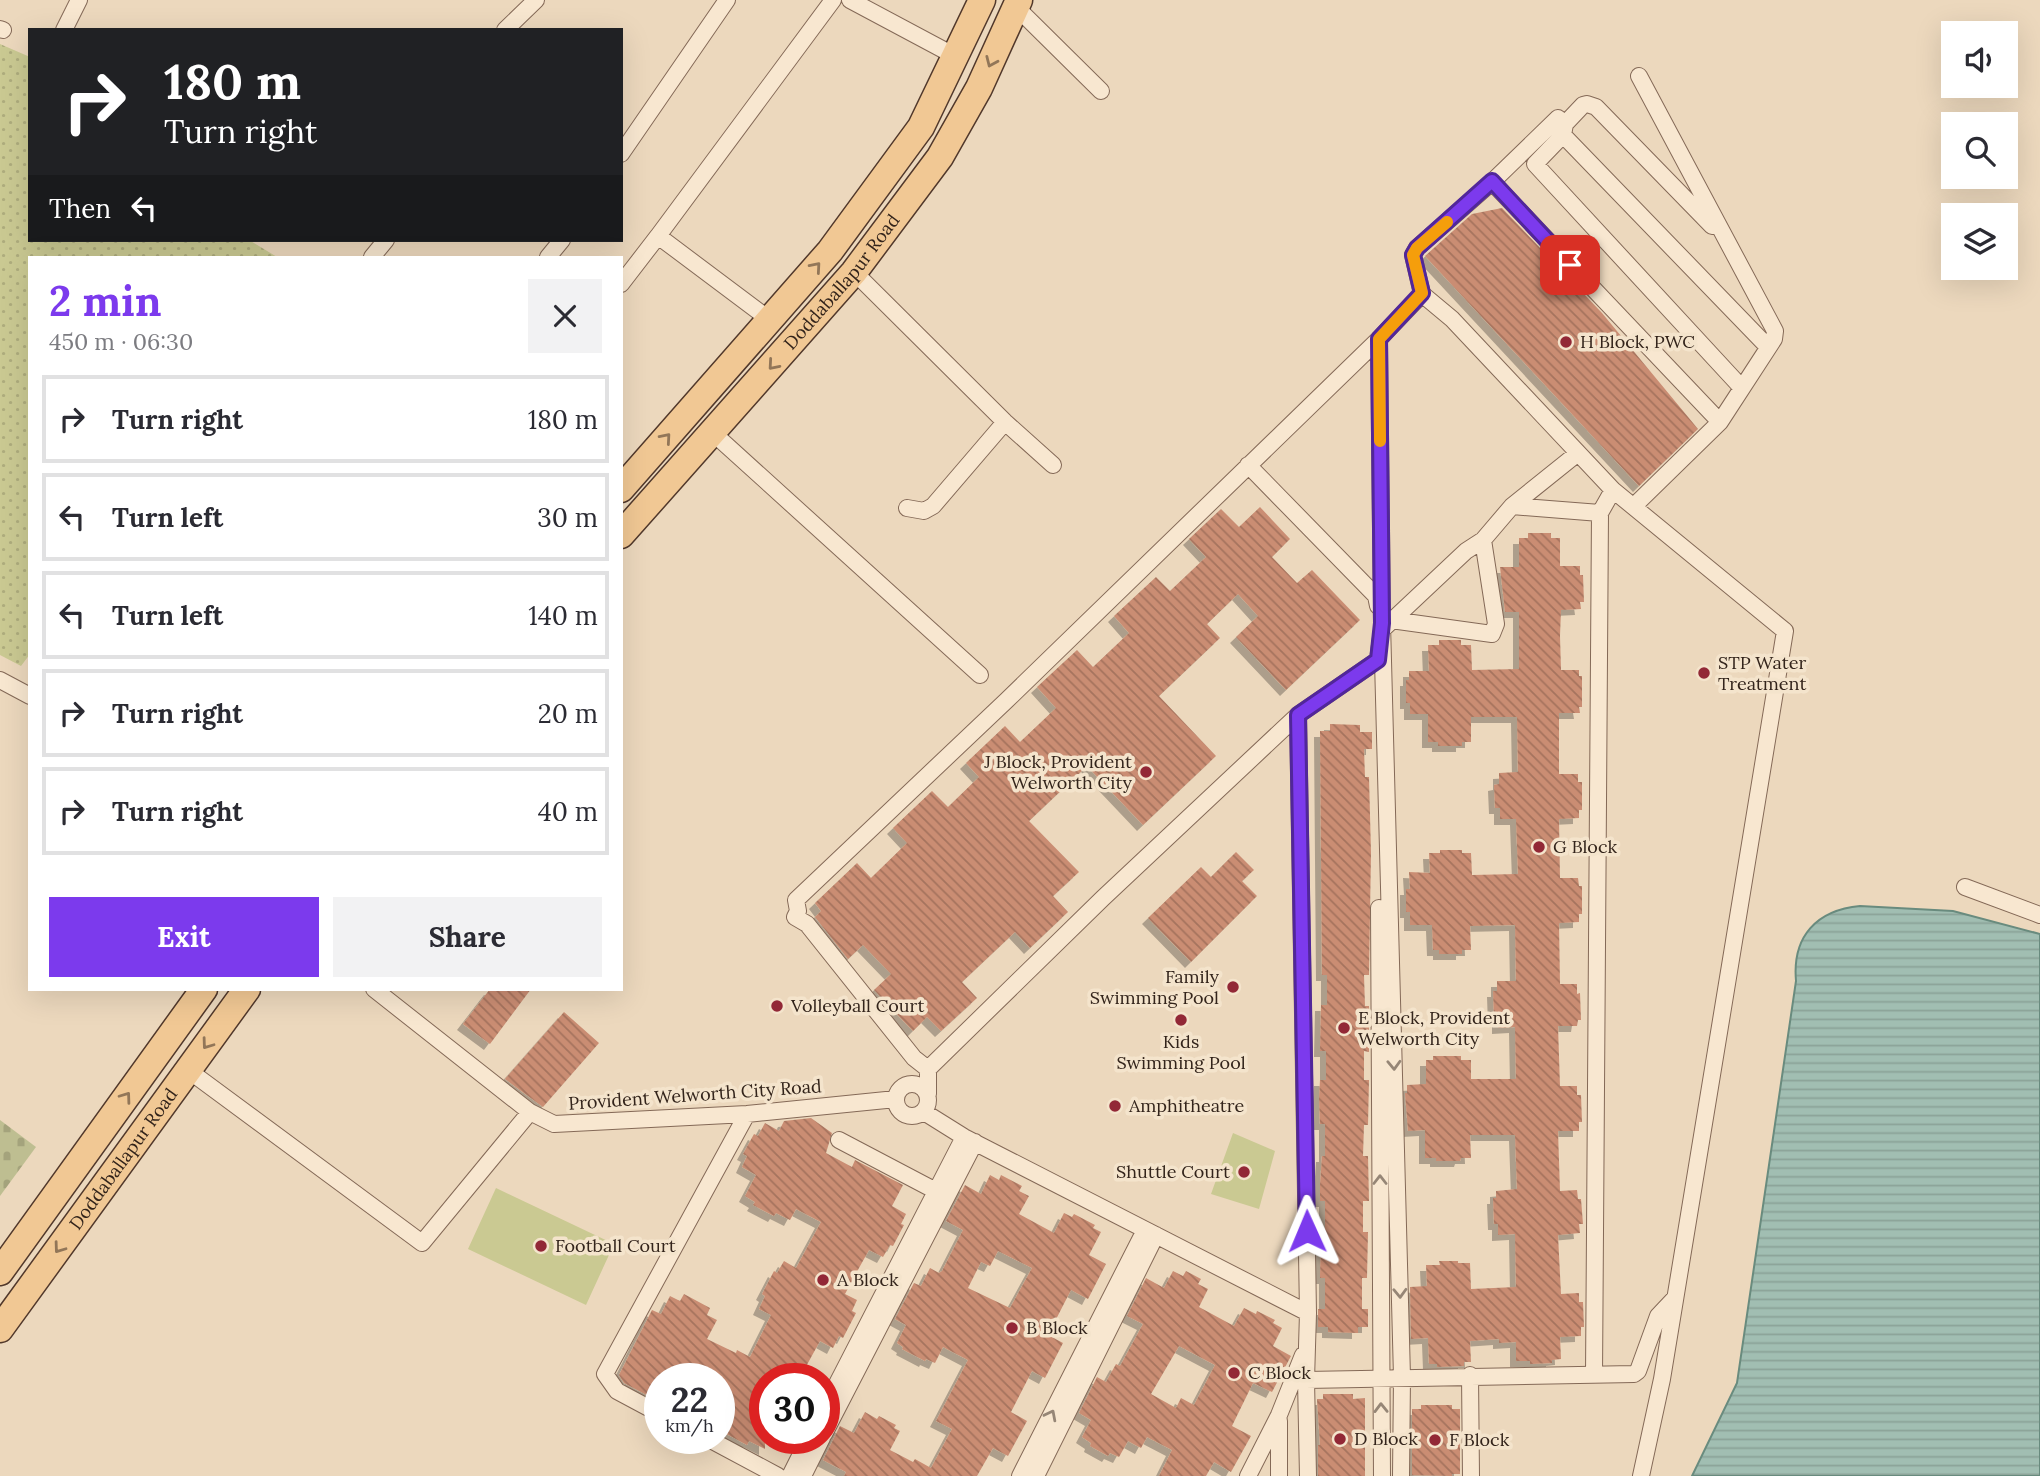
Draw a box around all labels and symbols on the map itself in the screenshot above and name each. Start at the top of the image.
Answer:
one-way arrow [985,55,999,67]
street label: Doddaballapur Road [779,209,904,354]
pin [1540,235,1600,295]
one-way arrow [808,262,821,275]
place label: H Block, PWC [1580,330,1695,353]
marker: H Block, PWC [1558,334,1574,350]
one-way arrow [769,357,781,370]
one-way arrow [658,433,670,446]
place label: STP Water Treatment [1718,651,1806,695]
marker: STP Water Treatment [1696,665,1712,681]
place label: J Block, Provident Welworth City [983,750,1132,794]
marker: J Block, Provident Welworth City [1138,764,1154,780]
place label: G Block [1553,835,1617,858]
marker: G Block [1531,839,1547,855]
place label: Family Swimming Pool [1090,965,1219,1009]
marker: Family Swimming Pool [1225,979,1241,995]
place label: Volleyball Court [790,994,925,1017]
marker: Volleyball Court [769,998,785,1014]
place label: E Block, Provident Welworth City [1358,1006,1510,1050]
marker: Kids Swimming Pool [1173,1012,1189,1028]
marker: E Block, Provident Welworth City [1336,1020,1352,1036]
place label: Kids Swimming Pool [1116,1030,1246,1074]
one-way arrow [203,1036,215,1049]
one-way arrow [1386,1060,1401,1071]
street label: Provident Welworth City Road [567,1074,823,1115]
street label: Doddaballapur Road [64,1083,182,1234]
one-way arrow [118,1092,130,1105]
place label: Amphitheatre [1128,1094,1244,1117]
marker: Amphitheatre [1107,1098,1123,1114]
place label: Shuttle Court [1116,1160,1230,1183]
marker: Shuttle Court [1236,1164,1252,1180]
one-way arrow [1372,1175,1388,1185]
position arrow [1270,1194,1344,1268]
place label: Football Court [555,1234,676,1257]
marker: Football Court [533,1238,549,1254]
one-way arrow [55,1240,67,1253]
place label: A Block [836,1268,899,1291]
marker: A Block [815,1272,831,1288]
one-way arrow [1392,1288,1408,1299]
place label: B Block [1026,1316,1088,1339]
marker: B Block [1004,1320,1020,1336]
place label: C Block [1248,1361,1311,1384]
speed limit sign: 30 [749,1363,840,1454]
marker: C Block [1226,1365,1242,1381]
one-way arrow [1373,1402,1389,1413]
one-way arrow [1043,1410,1056,1422]
place label: D Block [1354,1427,1418,1450]
place label: F Block [1449,1428,1510,1451]
marker: D Block [1332,1431,1348,1447]
marker: F Block [1427,1432,1443,1448]

